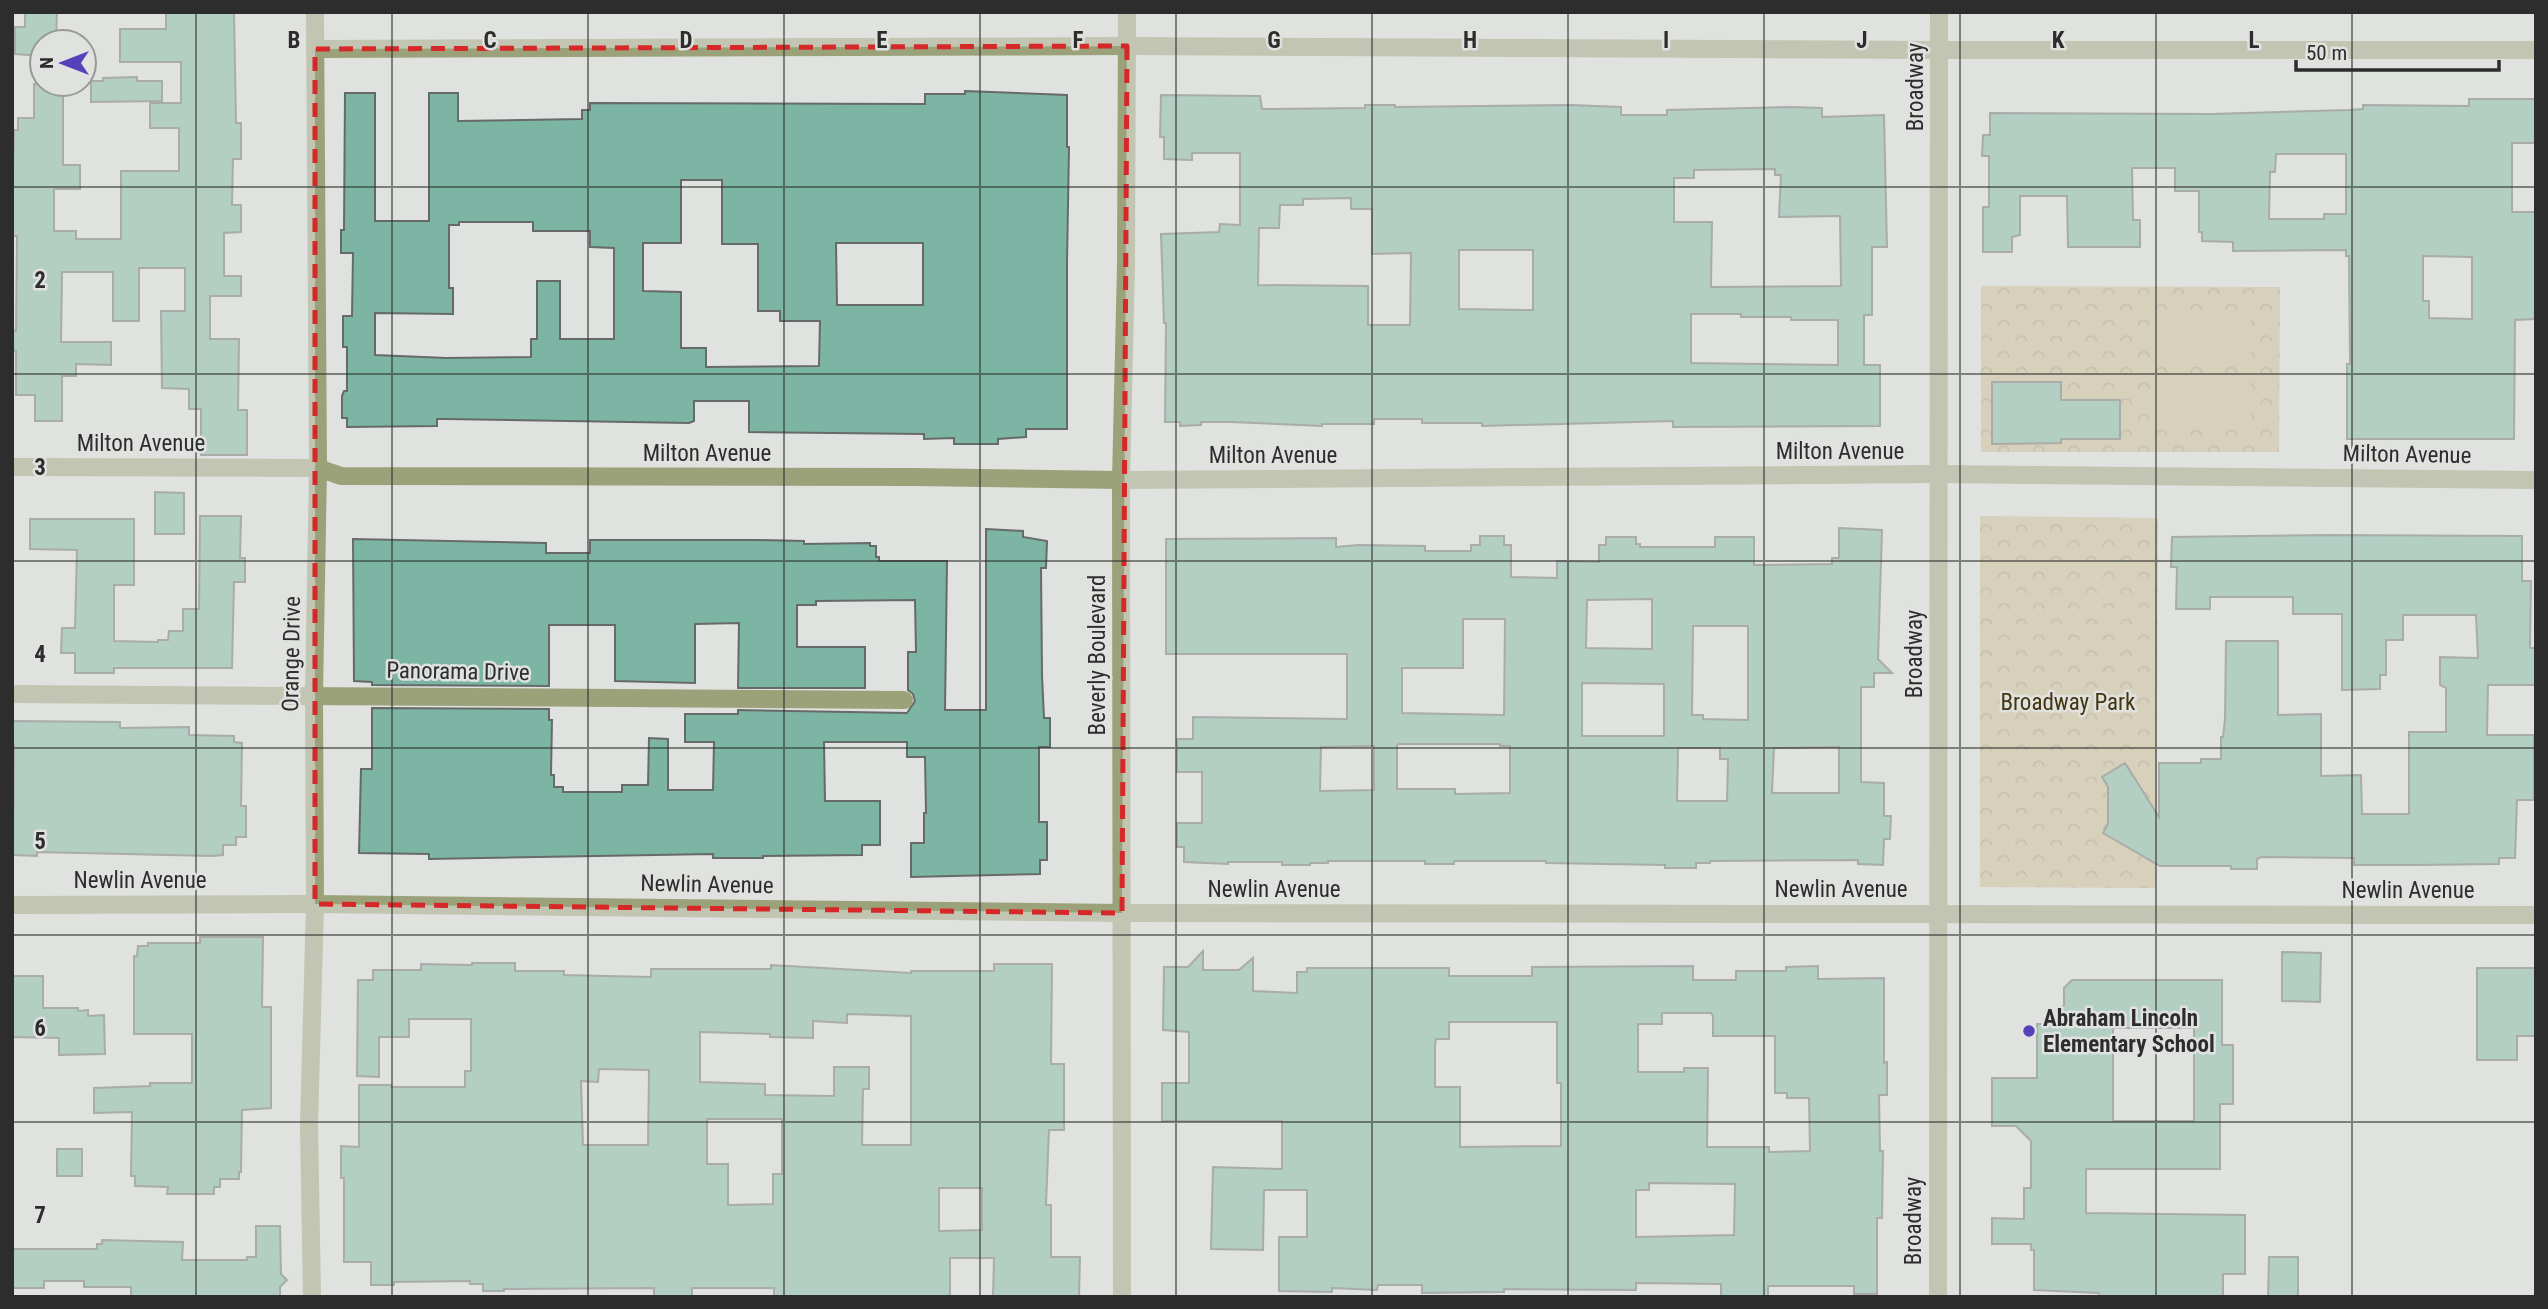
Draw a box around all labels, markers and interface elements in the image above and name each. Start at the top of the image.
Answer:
text: B [288,27,300,54]
text: C [483,27,497,54]
text: D [680,27,693,54]
text: E [876,27,888,54]
text: F [1073,27,1084,54]
text: G [1267,27,1281,54]
text: H [1463,27,1477,54]
text: I [1663,27,1669,54]
text: J [1856,27,1868,54]
text: K [2052,27,2065,54]
text: L [2248,27,2260,54]
north arrow [28,28,98,98]
scale bar [2296,28,2499,72]
text: 50 m [2306,41,2347,65]
street label: Broadway [1902,42,1929,131]
text: N [35,57,58,69]
text: 2 [34,267,46,294]
street label: Milton Avenue [77,430,205,457]
street label: Milton Avenue [1776,438,1904,465]
street label: Milton Avenue [643,440,771,467]
street label: Milton Avenue [2342,440,2472,469]
street label: Milton Avenue [1209,442,1337,469]
text: 3 [34,454,46,481]
street label: Beverly Boulevard [1084,575,1111,735]
street label: Orange Drive [277,596,306,712]
street label: Broadway [1901,609,1928,698]
text: 4 [34,641,46,668]
street label: Panorama Drive [386,657,530,686]
park label: Broadway Park [2001,689,2136,716]
text: 5 [34,828,46,855]
street label: Newlin Avenue [73,867,207,894]
street label: Newlin Avenue [640,870,774,899]
street label: Newlin Avenue [1207,876,1341,903]
street label: Newlin Avenue [1774,876,1908,903]
street label: Newlin Avenue [2341,877,2475,904]
place label: Abraham Lincoln Elementary School [2043,1005,2215,1058]
text: 6 [34,1015,46,1042]
marker: Abraham Lincoln Elementary School [2021,1023,2037,1039]
street label: Broadway [1900,1176,1927,1265]
text: 7 [34,1202,46,1229]

